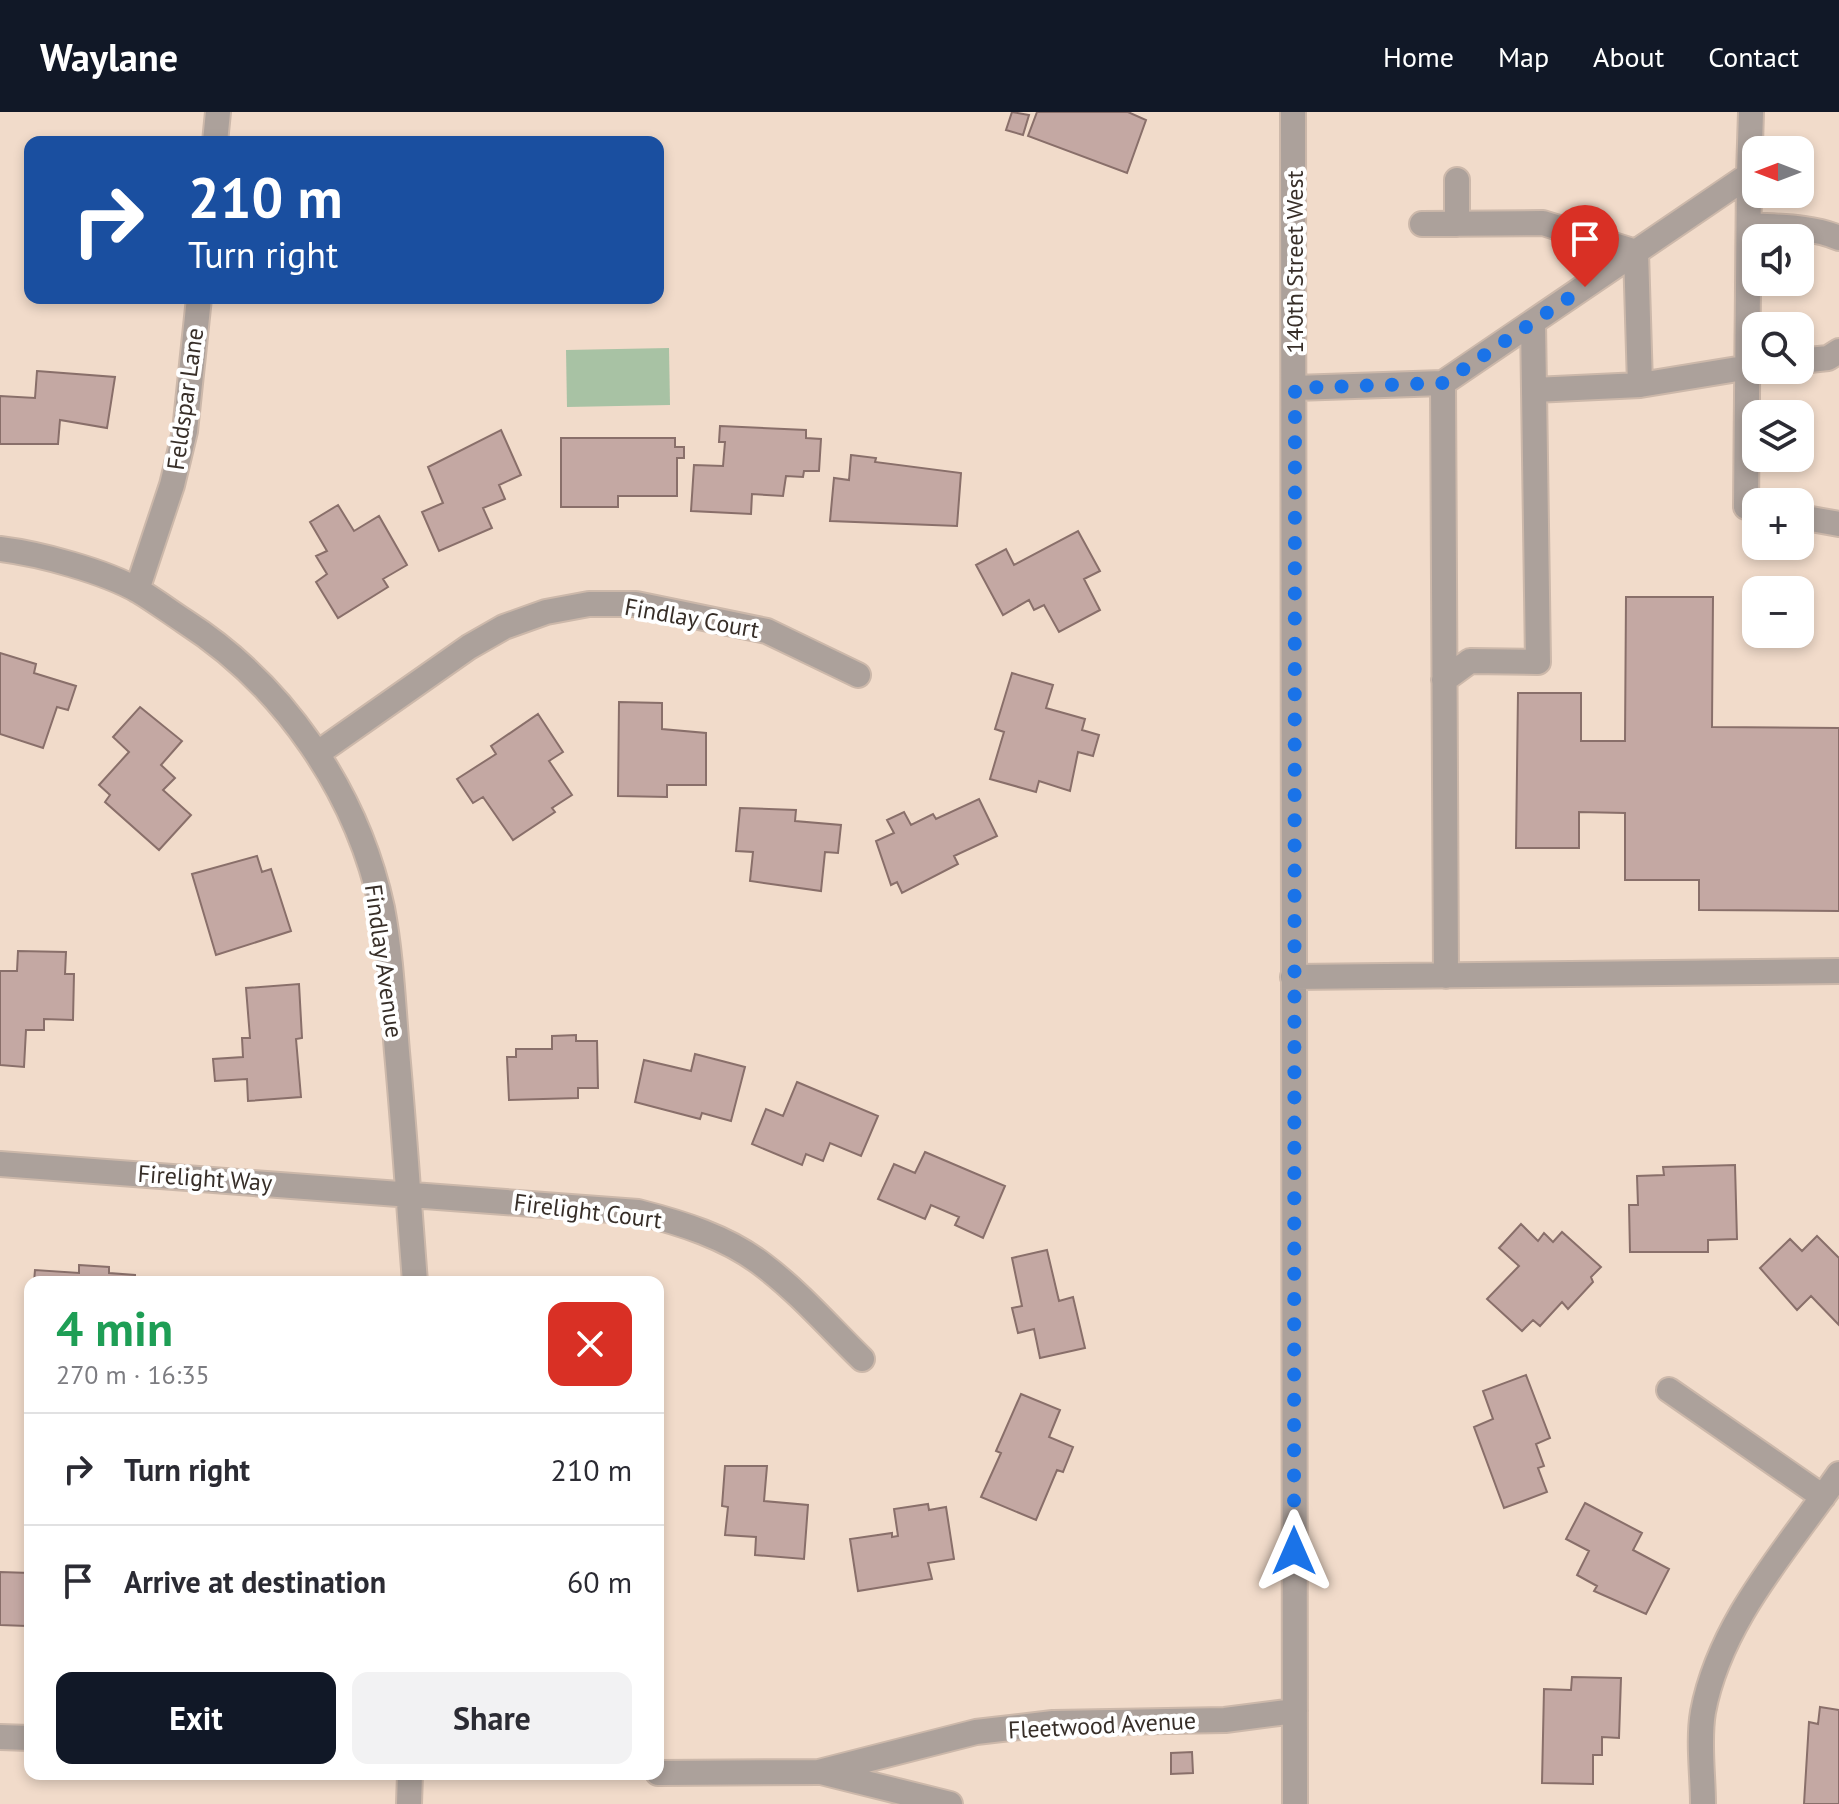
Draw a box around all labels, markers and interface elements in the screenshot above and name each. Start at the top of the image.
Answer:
text: Waylane [40,32,178,81]
text: Home [1383,38,1454,75]
text: Map [1498,38,1549,75]
text: About [1593,38,1664,75]
text: Contact [1708,38,1799,75]
north arrow [1742,136,1814,208]
map controls [1742,136,1814,648]
text: 210 m [188,161,343,233]
icon: right [56,168,160,272]
street label: 140th Street West [1279,170,1310,354]
pin [1551,205,1619,287]
icon: arrive [1563,217,1607,261]
button: sound [1742,224,1814,296]
text: Turn right [188,231,338,278]
button: search [1742,312,1814,384]
street label: Feldspar Lane [160,326,210,472]
button: layers [1742,400,1814,472]
button: + [1742,488,1814,560]
button: − [1742,576,1814,648]
street label: Findlay Court [622,591,762,645]
street label: Findlay Avenue [358,882,410,1040]
street label: Firelight Way [137,1158,273,1198]
street label: Firelight Court [512,1187,664,1235]
text: 4 min [56,1297,173,1359]
button: close [548,1302,632,1386]
text: 270 m · 16:35 [56,1358,210,1391]
icon: right [56,1447,100,1491]
text: Turn right [124,1450,250,1489]
text: 210 m [551,1450,632,1489]
position arrow [1252,1509,1336,1593]
icon: arrive [56,1559,100,1603]
text: Arrive at destination [124,1562,386,1601]
text: 60 m [567,1562,632,1601]
button: Exit [56,1672,336,1764]
button: Share [352,1672,632,1764]
street label: Fleetwood Avenue [1007,1705,1197,1745]

